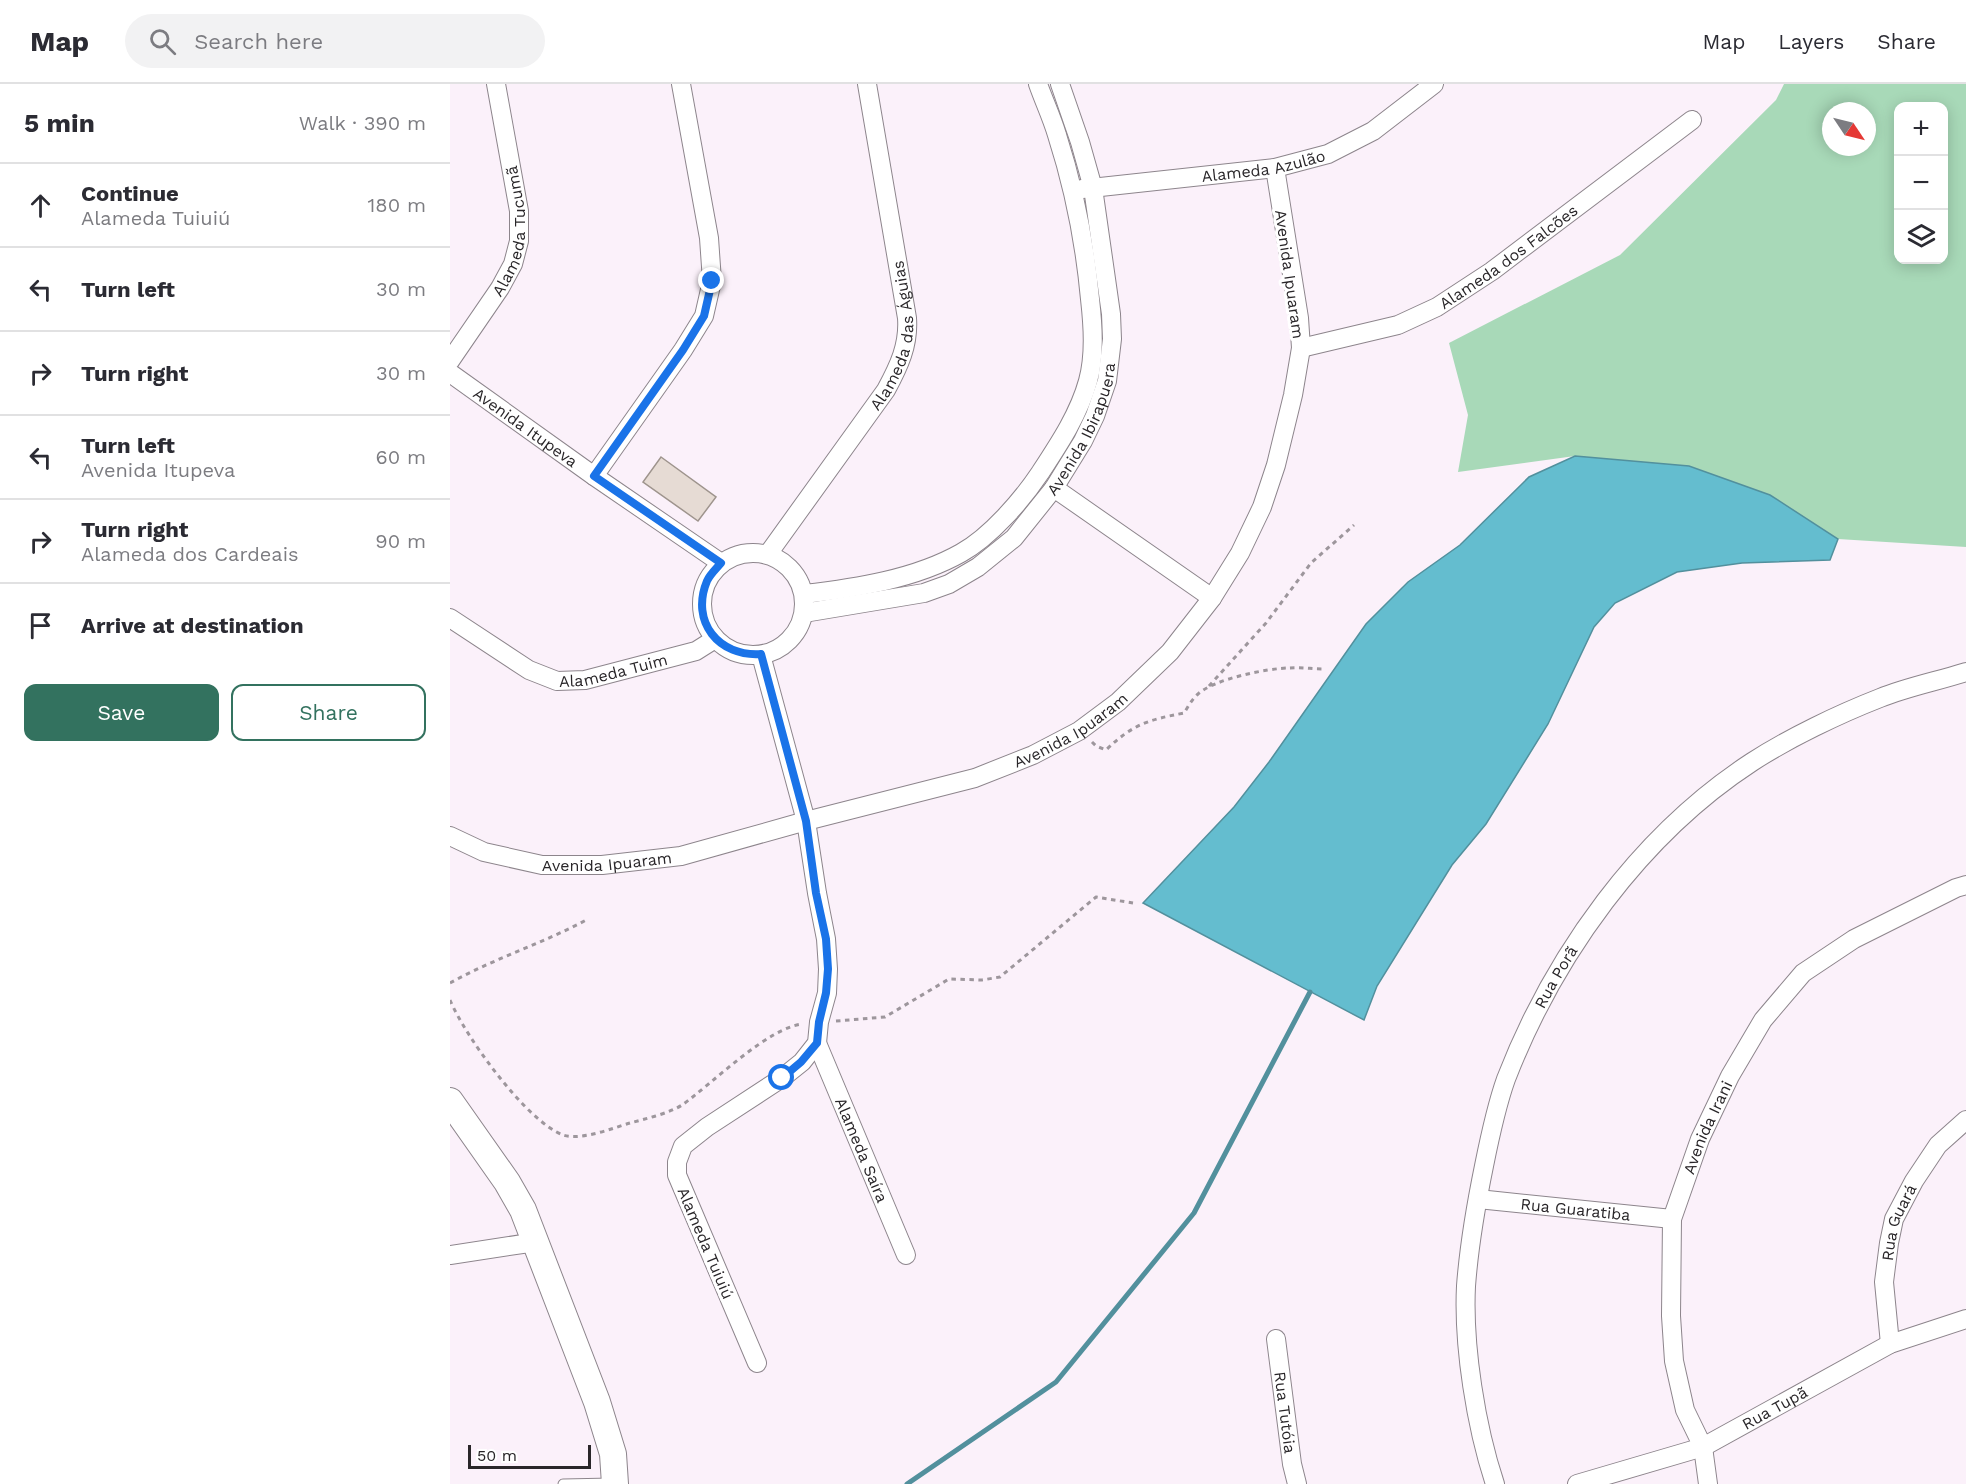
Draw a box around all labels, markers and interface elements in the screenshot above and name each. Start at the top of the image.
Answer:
search box [125,14,545,68]
text: Map [30,25,89,58]
icon: search [146,25,179,58]
text: Search here [194,29,323,54]
text: Map [1702,29,1745,54]
text: Layers [1778,29,1844,54]
text: Share [1877,29,1936,54]
north arrow [1822,102,1876,156]
map controls [1894,102,1948,264]
button: + [1894,102,1948,156]
text: 5 min [24,108,95,138]
text: Walk · 390 m [299,111,426,135]
street label: Alameda Azulão [1201,146,1327,186]
button: − [1894,156,1948,210]
street label: Alameda Tucumã [488,164,529,300]
text: Continue [81,181,179,206]
icon: ahead [24,189,57,222]
text: 180 m [368,193,426,217]
street label: Alameda dos Falcões [1436,201,1582,313]
text: Alameda Tuiuiú [81,206,230,230]
street label: Avenida Ipuaram [1271,208,1308,340]
button: layers [1894,210,1948,264]
street label: Alameda das Águias [866,259,917,414]
route end [698,267,724,293]
icon: left [24,273,57,306]
text: Turn left [81,277,175,302]
text: 30 m [376,277,426,301]
icon: right [24,357,57,390]
text: Turn right [81,361,188,386]
text: 30 m [376,361,426,385]
street label: Avenida Ibirapuera [1043,362,1119,499]
street label: Avenida Itupeva [470,384,581,471]
text: Turn left [81,433,175,458]
icon: left [24,441,57,474]
text: 60 m [376,445,426,469]
text: Avenida Itupeva [81,458,235,482]
text: Turn right [81,517,188,542]
icon: right [24,525,57,558]
text: 90 m [375,529,426,553]
text: Alameda dos Cardeais [81,542,299,566]
icon: arrive [24,609,57,642]
text: Arrive at destination [81,613,304,638]
street label: Alameda Tuim [559,650,670,691]
button: Save [24,684,219,741]
button: Share [231,684,426,741]
street label: Avenida Ipuaram [1011,689,1132,772]
street label: Avenida Ipuaram [542,848,673,875]
street label: Rua Porã [1531,942,1582,1012]
route start [768,1064,794,1090]
street label: Avenida Irani [1679,1078,1736,1177]
street label: Alameda Saíra [831,1095,892,1205]
street label: Rua Guará [1878,1181,1921,1262]
street label: Alameda Tuiuiú [673,1184,738,1302]
street label: Rua Guaratiba [1520,1194,1631,1225]
street label: Rua Tutóia [1270,1370,1300,1454]
street label: Rua Tupã [1739,1382,1811,1434]
scale bar [468,1442,591,1470]
text: 50 m [477,1446,517,1465]

